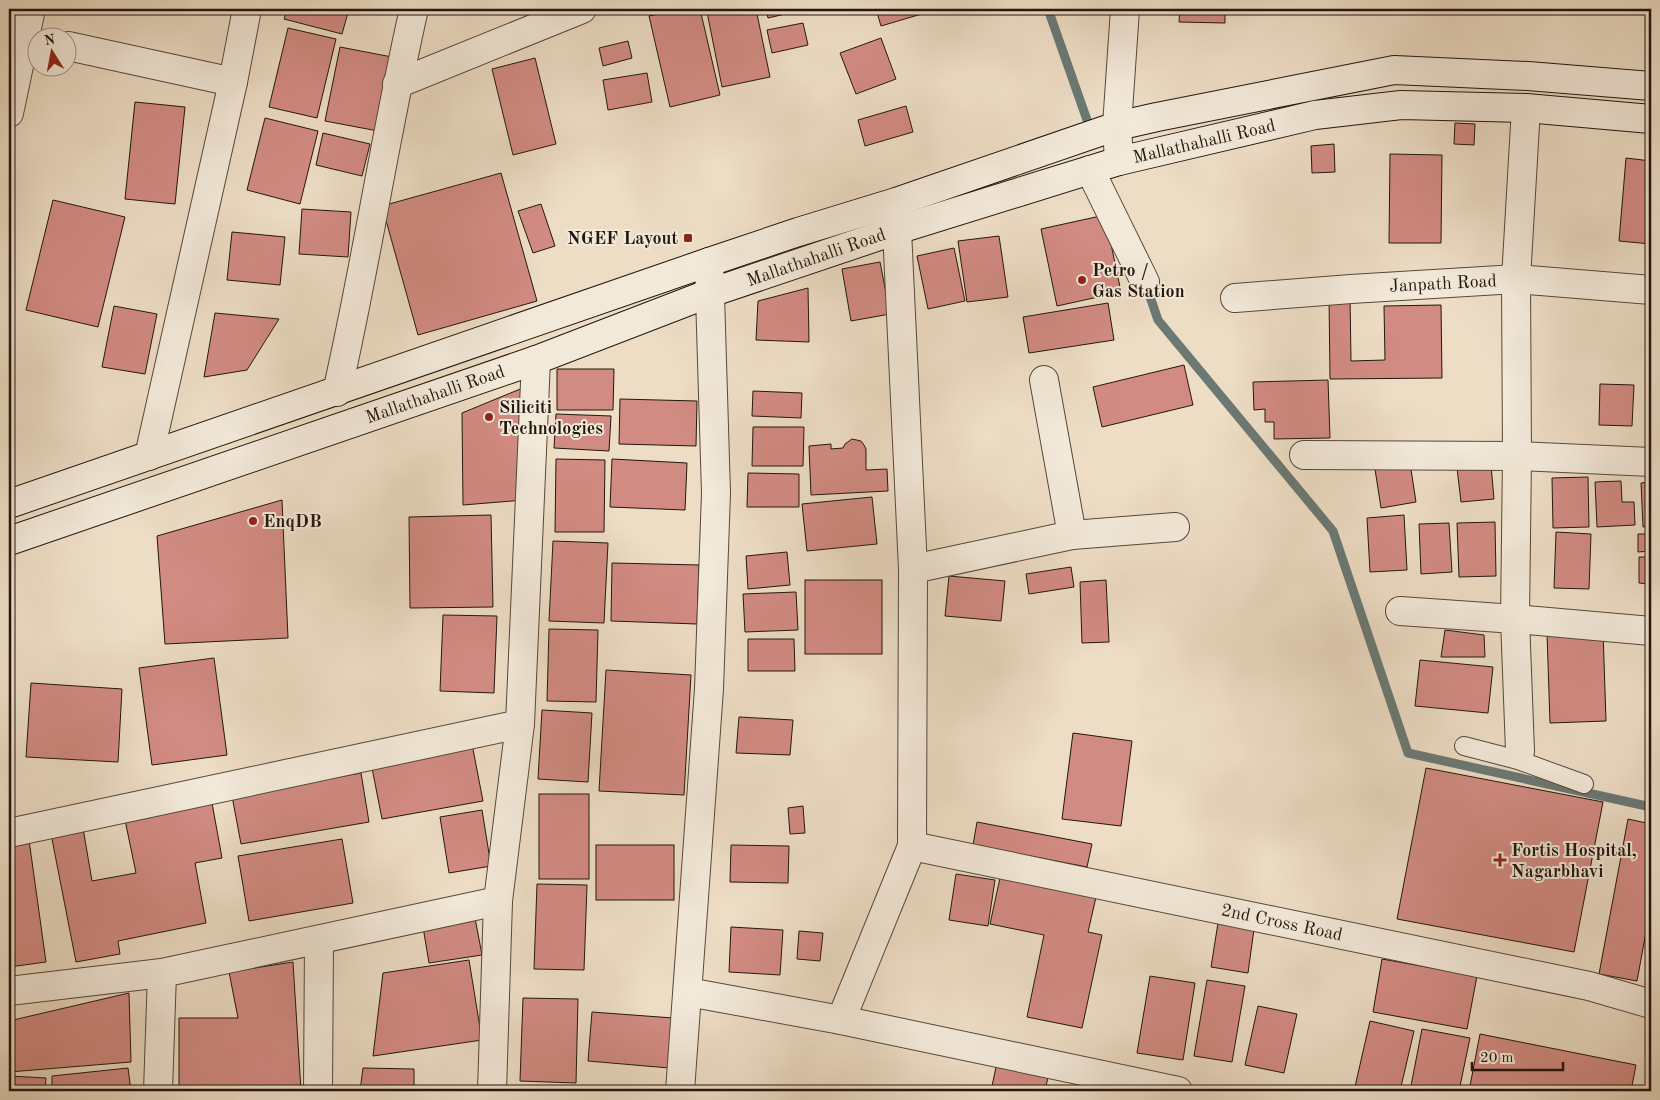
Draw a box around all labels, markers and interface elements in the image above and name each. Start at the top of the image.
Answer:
north arrow [28,28,78,78]
text: N [43,32,57,48]
street label: Mallathahalli Road [1131,117,1277,167]
street label: Mallathahalli Road [744,226,888,290]
place label: NGEF Layout [567,230,678,248]
marker: NGEF Layout [682,232,694,244]
place label: Petro / Gas Station [1092,262,1185,301]
street label: Janpath Road [1389,272,1497,296]
marker: Petro / Gas Station [1076,274,1088,286]
street label: Mallathahalli Road [363,363,507,427]
place label: Siliciti Technologies [499,399,603,438]
marker: Siliciti Technologies [483,411,495,423]
place label: EnqDB [263,513,322,531]
marker: EnqDB [247,515,259,527]
place label: Fortis Hospital, Nagarbhavi [1511,842,1637,881]
marker: Fortis Hospital, Nagarbhavi [1493,853,1507,867]
street label: 2nd Cross Road [1219,901,1344,945]
scale bar [1472,1040,1564,1072]
text: 20 m [1480,1051,1514,1066]

